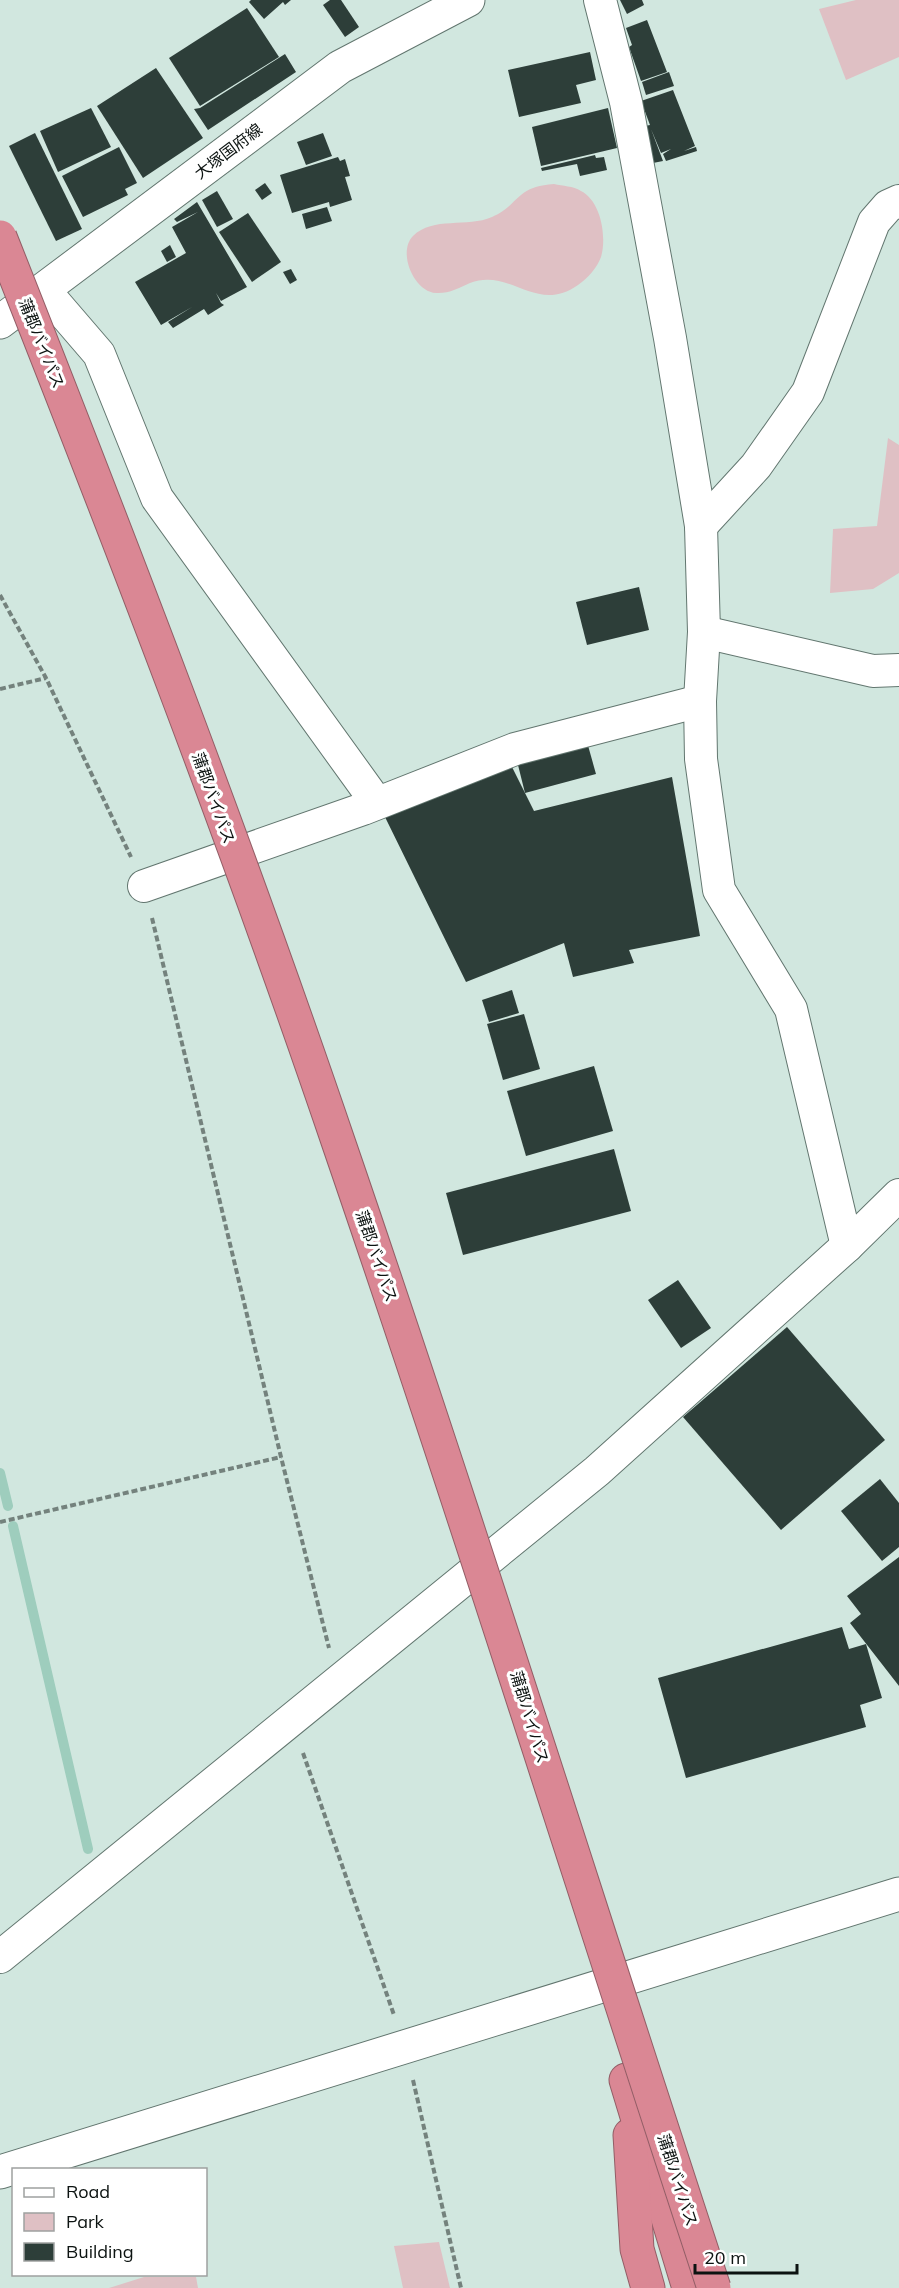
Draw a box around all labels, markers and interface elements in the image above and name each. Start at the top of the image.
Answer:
street label: 大塚国府線 [190,119,266,183]
street label: 蒲郡バイパス [15,295,69,391]
street label: 蒲郡バイパス [188,750,240,846]
street label: 蒲郡バイパス [352,1208,402,1304]
street label: 蒲郡バイパス [506,1668,554,1766]
street label: 蒲郡バイパス [654,2131,702,2229]
legend [12,2168,207,2276]
text: Road [66,2180,110,2203]
text: Park [66,2210,105,2233]
scale bar [695,2237,797,2275]
text: Building [66,2240,134,2263]
text: 20 m [704,2246,746,2269]

